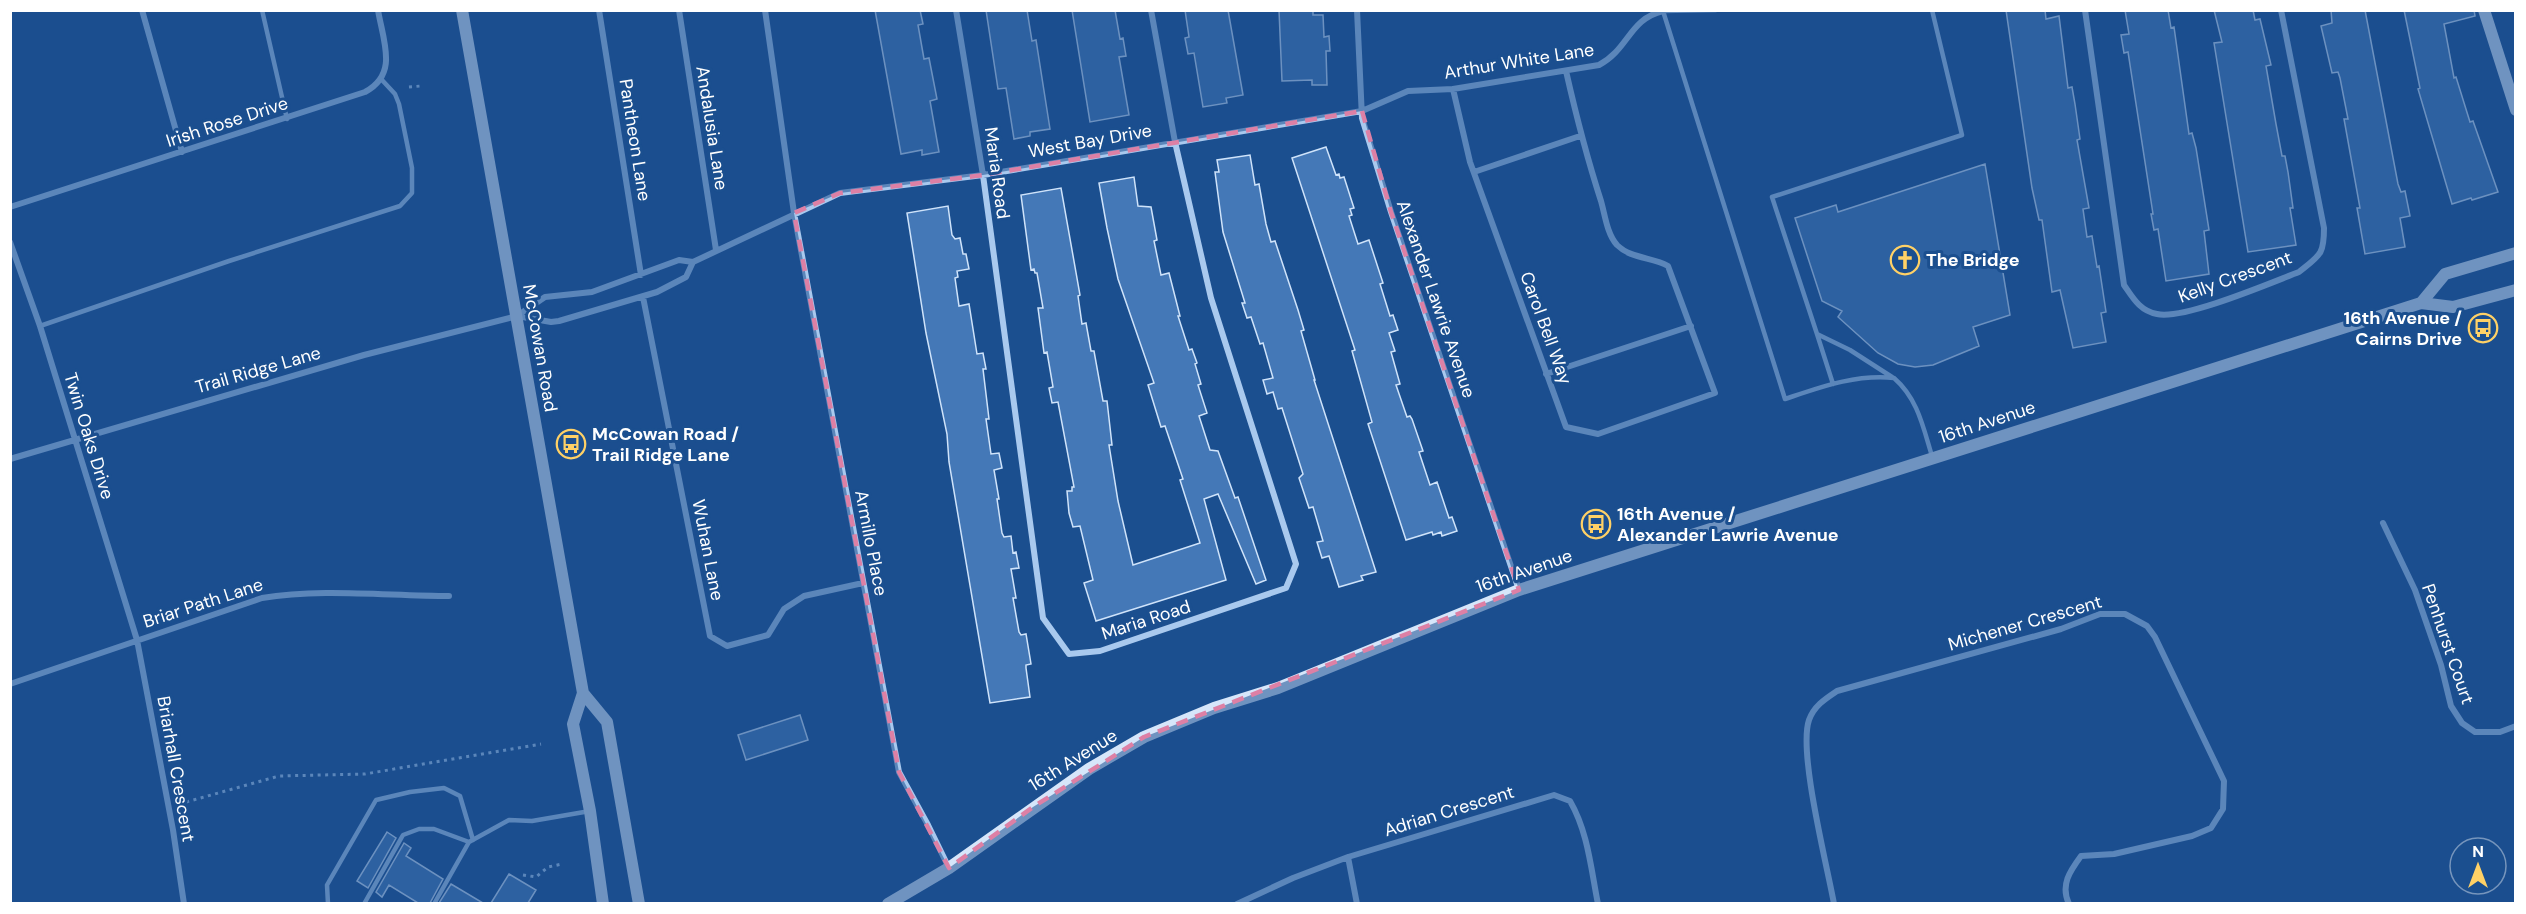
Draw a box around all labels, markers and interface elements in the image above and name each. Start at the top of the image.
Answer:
street label: Arthur White Lane [1442,37,1596,85]
street label: Andalusia Lane [690,64,734,192]
street label: Pantheon Lane [613,77,657,203]
street label: Irish Rose Drive [163,91,291,153]
street label: West Bay Drive [1026,118,1154,164]
street label: Maria Road [979,126,1015,220]
street label: Alexander Lawrie Avenue [1391,197,1481,401]
church icon: The Bridge [1889,244,1921,276]
street label: Kelly Crescent [2175,245,2295,309]
place label: The Bridge [1926,248,2020,272]
street label: Carol Bell Way [1514,268,1578,388]
street label: McCowan Road [517,282,563,414]
place label: 16th Avenue / Cairns Drive [2344,306,2462,351]
bus stop icon: 16th Avenue / Cairns Drive [2467,312,2499,344]
street label: Trail Ridge Lane [192,341,324,399]
street label: Twin Oaks Drive [58,370,120,502]
street label: 16th Avenue [1936,395,2038,449]
place label: McCowan Road / Trail Ridge Lane [592,422,739,467]
bus stop icon: McCowan Road / Trail Ridge Lane [555,428,587,460]
street label: Armillo Place [849,488,893,598]
street label: Wuhan Lane [686,497,730,603]
place label: 16th Avenue / Alexander Lawrie Avenue [1617,502,1839,547]
bus stop icon: 16th Avenue / Alexander Lawrie Avenue [1580,508,1612,540]
street label: 16th Avenue [1473,543,1575,599]
street label: Briar Path Lane [140,572,266,634]
street label: Penhurst Court [2416,581,2480,707]
street label: Michener Crescent [1945,590,2105,656]
street label: Maria Road [1098,594,1194,646]
street label: Briarhall Crescent [151,694,201,844]
street label: 16th Avenue [1024,723,1122,797]
street label: Adrian Crescent [1381,780,1517,842]
north arrow [2448,836,2508,896]
text: N [2472,841,2484,862]

